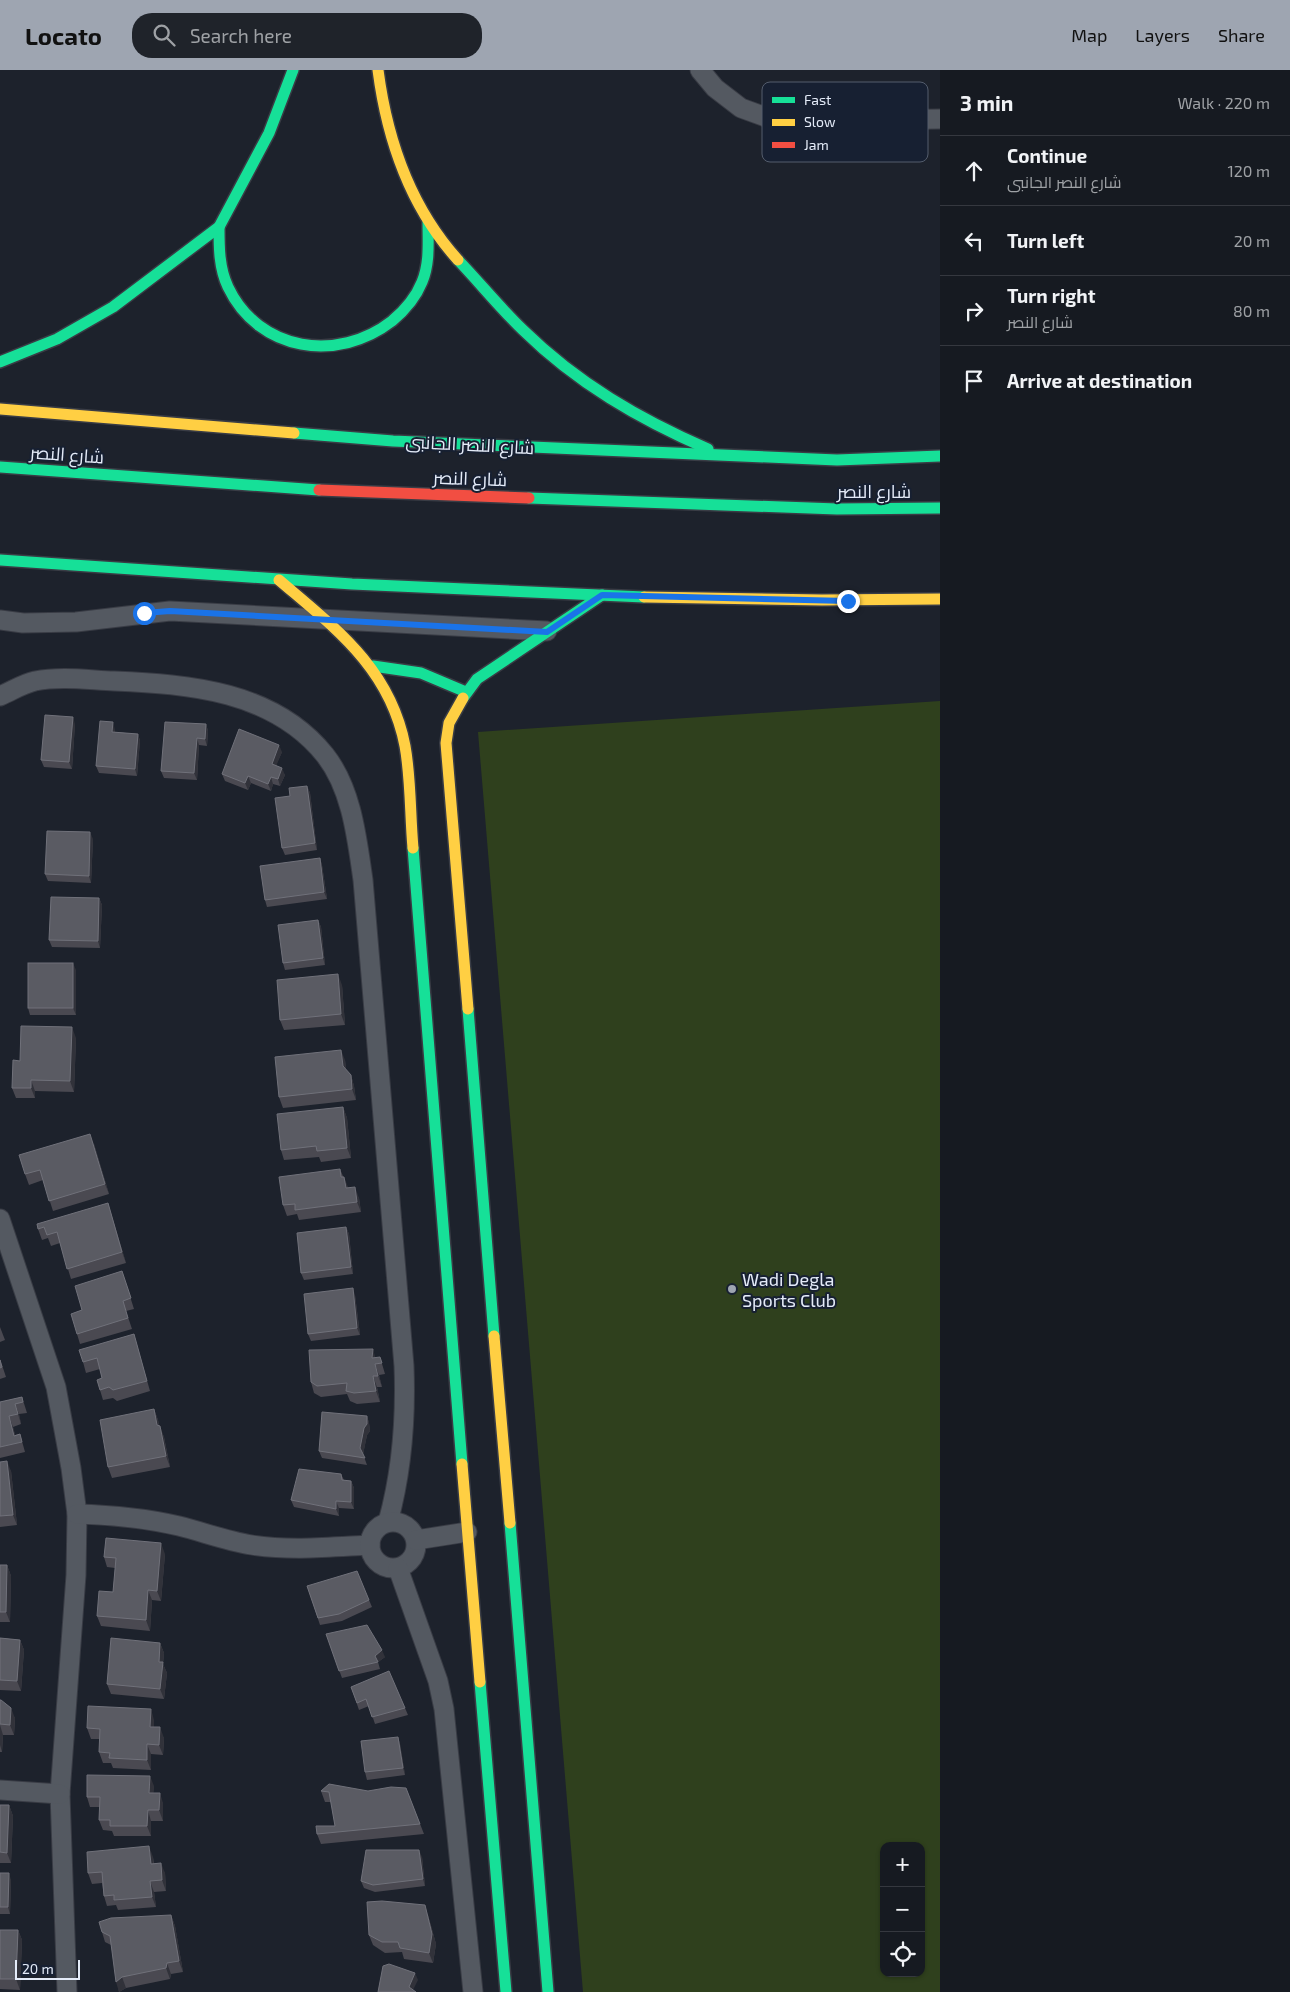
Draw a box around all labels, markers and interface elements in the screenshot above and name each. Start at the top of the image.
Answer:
search box [132,13,482,58]
text: Locato [25,21,102,50]
icon: search [150,21,178,49]
text: Search here [190,24,292,47]
text: Map [1071,24,1107,46]
text: Layers [1135,24,1190,46]
text: Share [1218,24,1265,46]
legend [762,82,928,162]
text: 3 min [960,90,1013,115]
text: Fast [804,91,831,108]
text: Walk · 220 m [1177,93,1270,112]
text: Slow [804,113,836,130]
text: Jam [804,136,829,153]
text: Continue [1007,144,1087,167]
icon: ahead [960,157,988,185]
text: 120 m [1227,161,1270,180]
text: شارع النصر الجانبى [1007,172,1122,191]
icon: left [960,227,988,255]
text: Turn left [1007,229,1084,252]
text: 20 m [1234,231,1270,250]
text: Turn right [1007,284,1095,307]
icon: right [960,297,988,325]
text: 80 m [1233,301,1270,320]
text: شارع النصر [1007,312,1073,331]
icon: arrive [960,367,988,395]
text: Arrive at destination [1007,369,1192,392]
street label: شارع النصر الجانبى [405,430,535,460]
street label: شارع النصر [28,440,105,470]
street label: شارع النصر [432,466,507,492]
street label: شارع النصر [836,480,911,504]
route end [837,590,860,613]
route start [133,602,156,625]
place label: Wadi Degla Sports Club [742,1268,836,1311]
marker: Wadi Degla Sports Club [726,1283,738,1295]
map controls [880,1842,925,1977]
button: + [880,1842,925,1887]
button: − [880,1887,925,1932]
button: locate [880,1932,925,1977]
scale bar [15,1957,80,1980]
text: 20 m [22,1960,54,1977]

